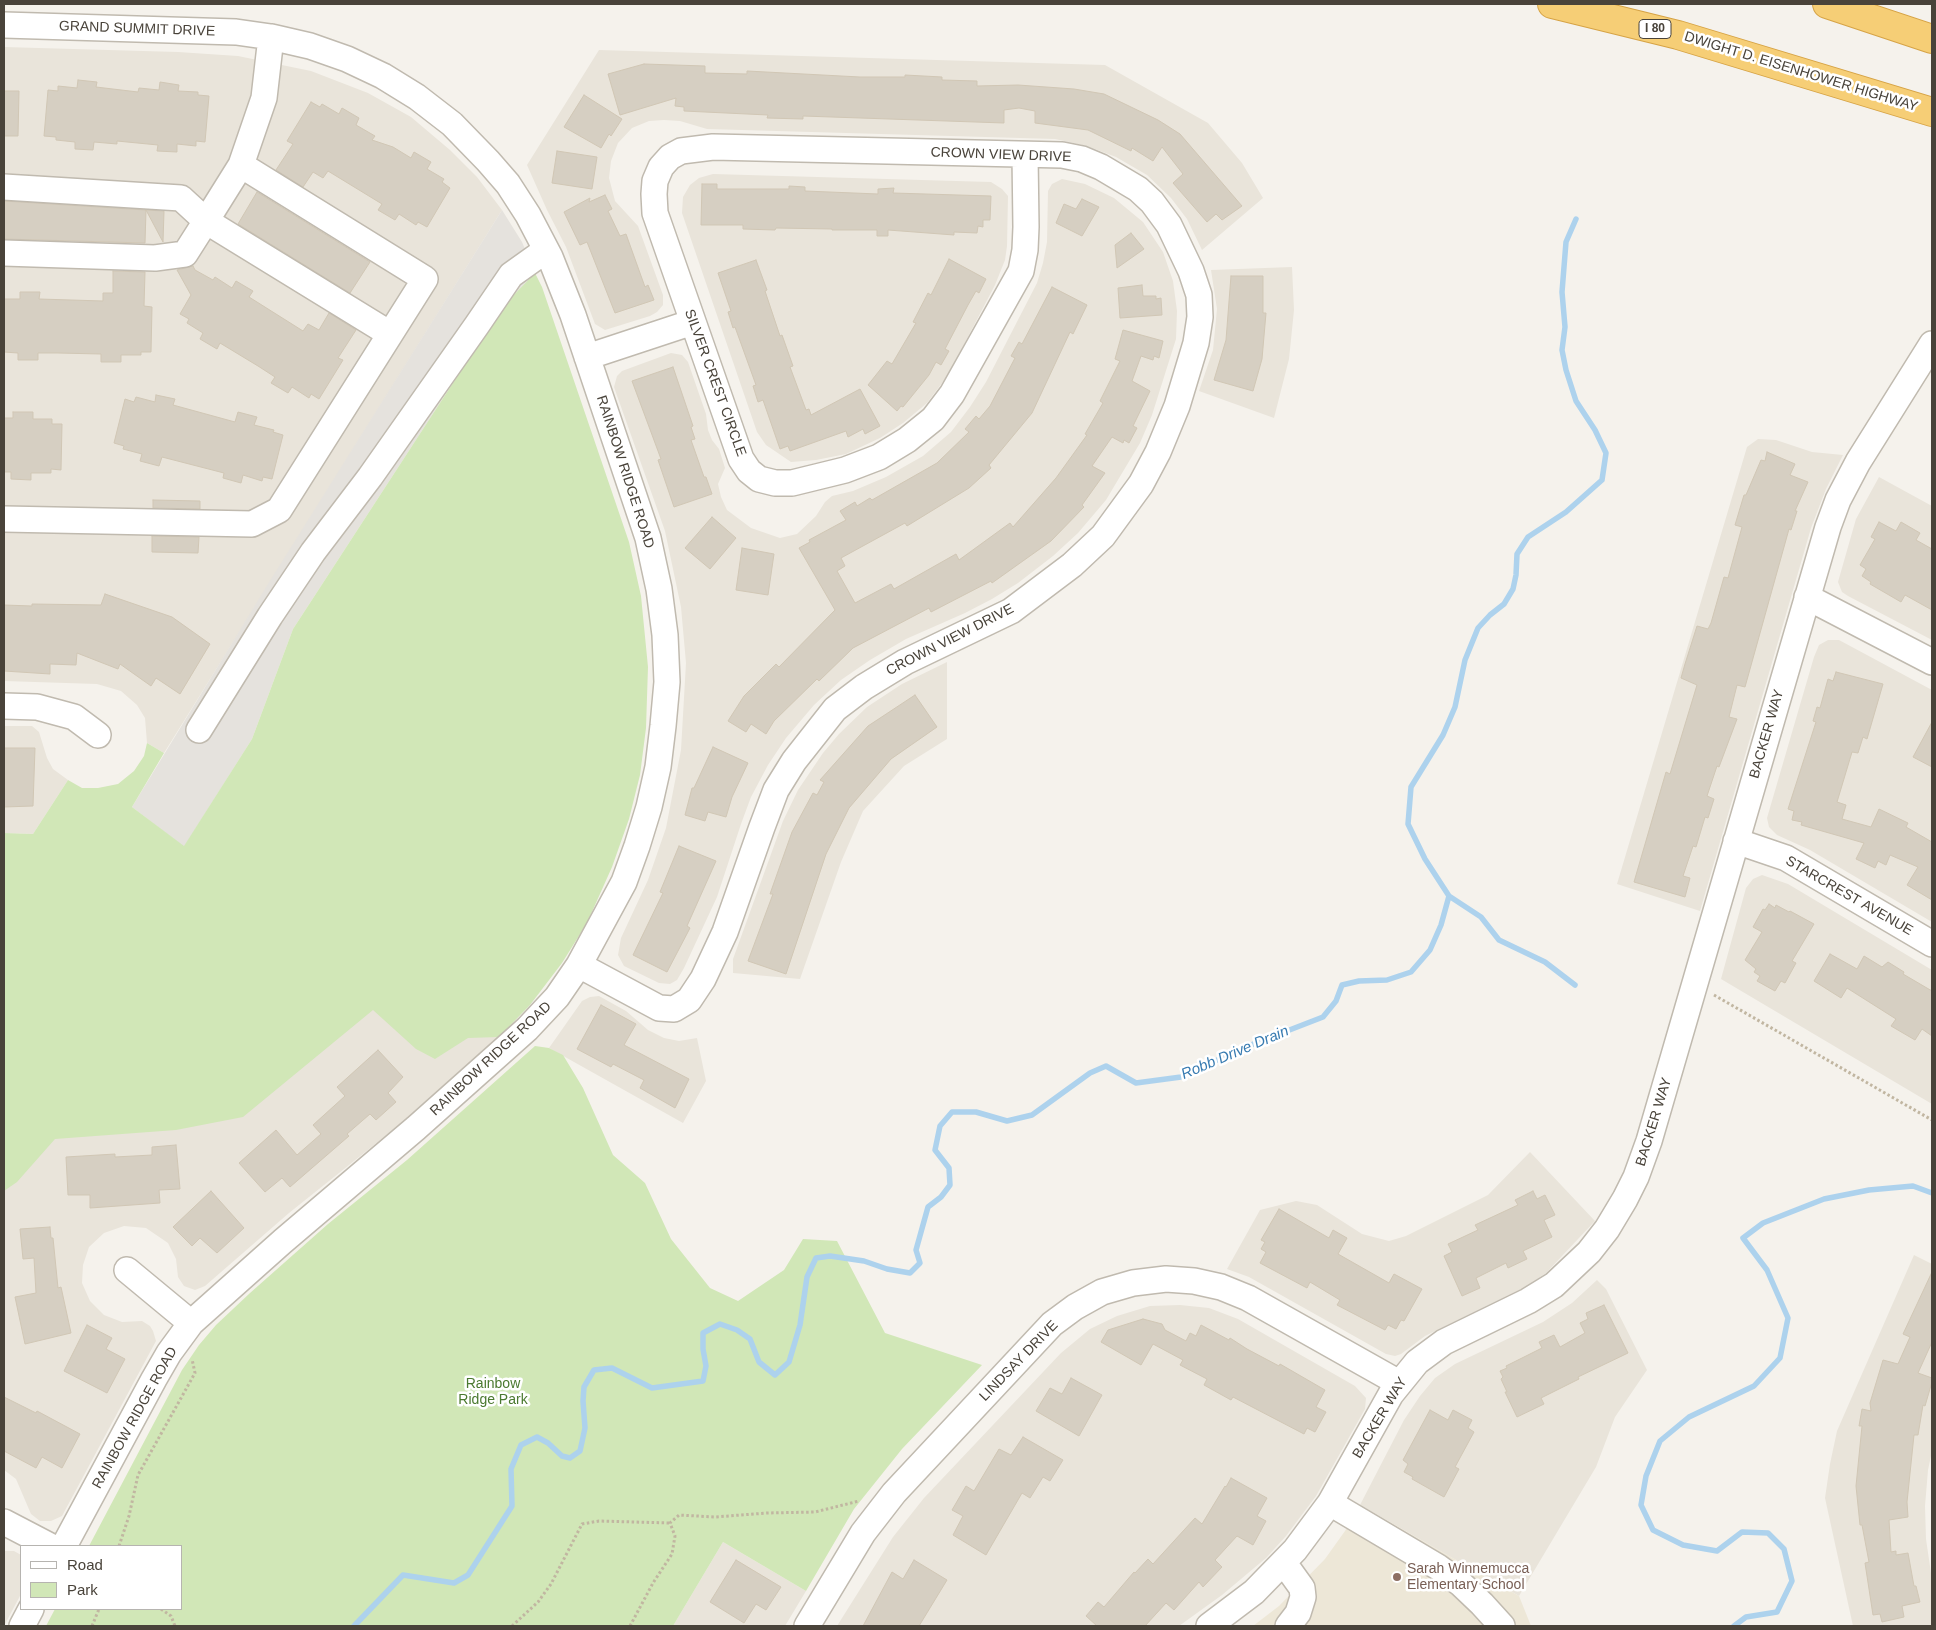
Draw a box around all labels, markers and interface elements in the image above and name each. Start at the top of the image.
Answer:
street label: GRAND SUMMIT DRIVE [59,18,215,40]
road number: I 80 [1639,20,1671,38]
street label: DWIGHT D. EISENHOWER HIGHWAY [1682,28,1920,116]
street label: CROWN VIEW DRIVE [930,144,1072,166]
street label: SILVER CREST CIRCLE [681,307,749,459]
street label: RAINBOW RIDGE ROAD [592,394,658,550]
street label: CROWN VIEW DRIVE [883,601,1017,679]
street label: BACKER WAY [1746,688,1788,780]
street label: STARCREST AVENUE [1782,853,1916,939]
street label: RAINBOW RIDGE ROAD [427,998,555,1120]
water label: Robb Drive Drain [1179,1022,1291,1084]
street label: BACKER WAY [1633,1076,1675,1168]
street label: LINDSAY DRIVE [976,1317,1062,1405]
street label: RAINBOW RIDGE ROAD [89,1344,181,1492]
street label: BACKER WAY [1349,1374,1411,1462]
park label: Rainbow Ridge Park [458,1376,528,1408]
legend [20,1545,182,1610]
text: Road [67,1556,103,1573]
place label: Sarah Winnemucca Elementary School [1407,1561,1529,1594]
marker: Sarah Winnemucca Elementary School [1391,1571,1403,1583]
text: Park [67,1581,98,1598]

